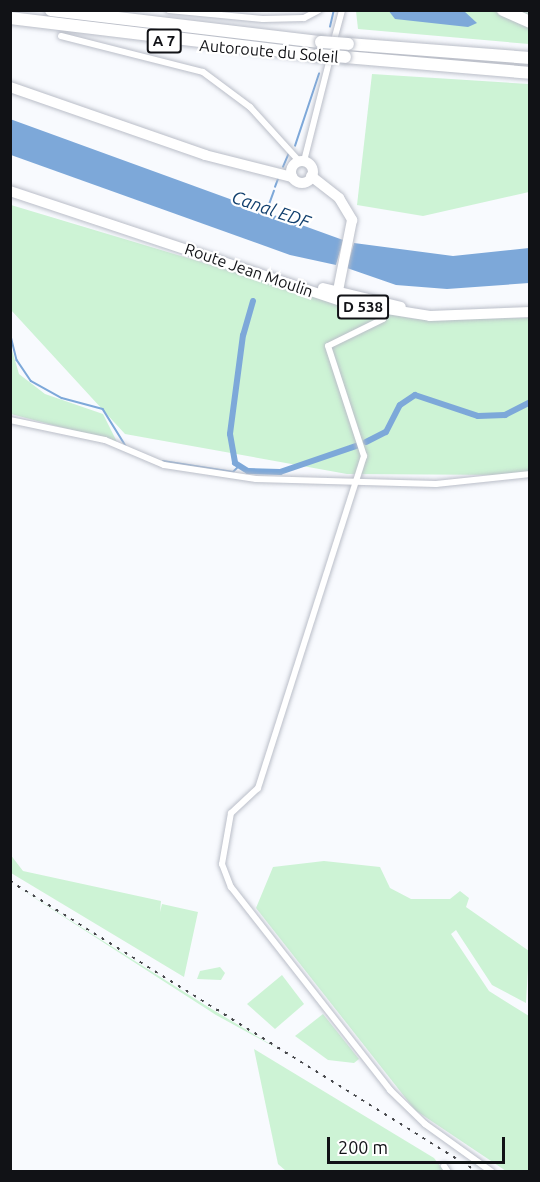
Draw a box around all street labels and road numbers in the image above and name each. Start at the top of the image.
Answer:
road number: A 7 [146,29,182,53]
street label: Autoroute du Soleil [199,35,339,67]
street label: Route Jean Moulin [182,239,316,301]
road number: D 538 [336,295,390,319]

